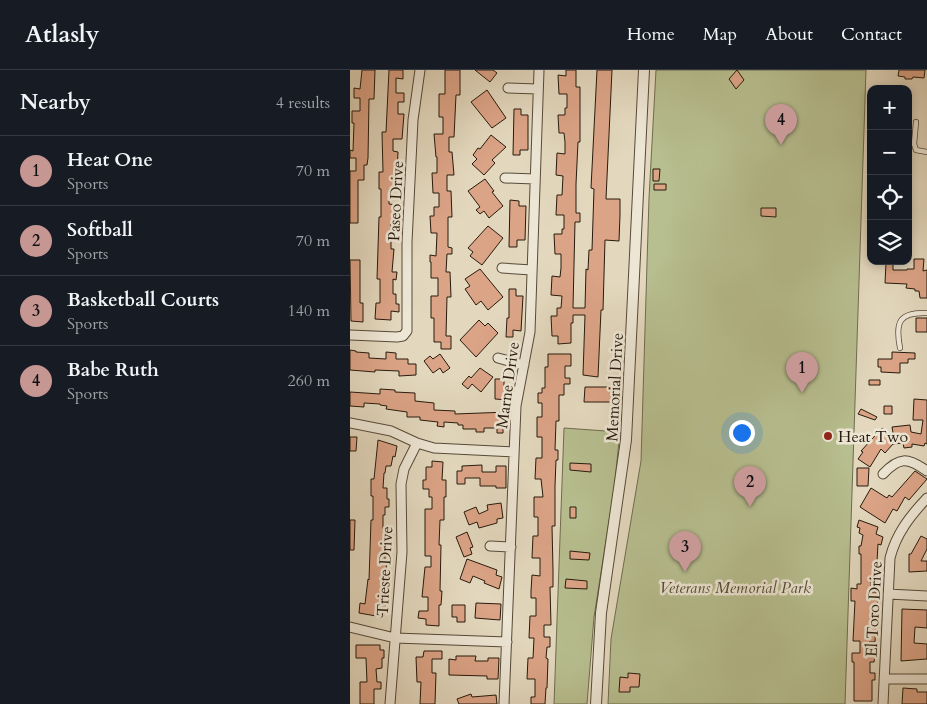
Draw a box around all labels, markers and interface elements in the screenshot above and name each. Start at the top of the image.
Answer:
text: Atlasly [25,18,99,51]
text: Home [627,22,675,47]
text: Map [703,22,737,47]
text: About [765,22,813,47]
text: Contact [841,22,902,47]
map controls [867,85,912,265]
button: + [867,85,912,130]
text: Nearby [20,88,91,117]
text: 4 results [276,92,330,114]
pin: 4 [765,104,797,145]
button: − [867,130,912,175]
text: Heat One [67,147,153,173]
text: 1 [32,160,40,182]
text: 70 m [296,160,330,182]
street label: Paseo Drive [383,160,409,242]
text: Sports [67,173,108,195]
button: locate [867,175,912,220]
text: Softball [67,217,133,243]
button: layers [867,220,912,265]
text: 2 [32,230,40,252]
text: 70 m [296,230,330,252]
text: Sports [67,243,108,265]
text: Basketball Courts [67,287,219,313]
text: 3 [32,300,40,322]
text: 140 m [288,300,330,322]
text: Sports [67,313,108,335]
street label: Memorial Drive [601,332,629,442]
street label: Marne Drive [491,340,525,430]
pin: 1 [786,352,818,393]
text: Babe Ruth [67,357,159,383]
text: 4 [32,370,40,392]
text: 260 m [288,370,330,392]
text: Sports [67,383,108,405]
your location [729,420,755,446]
place label: Heat Two [838,426,908,448]
marker: Heat Two [822,430,834,442]
pin: 2 [734,466,766,507]
street label: Trieste Drive [372,526,398,617]
pin: 3 [669,531,701,572]
street label: El Toro Drive [860,560,887,658]
park label: Veterans Memorial Park [659,577,811,599]

